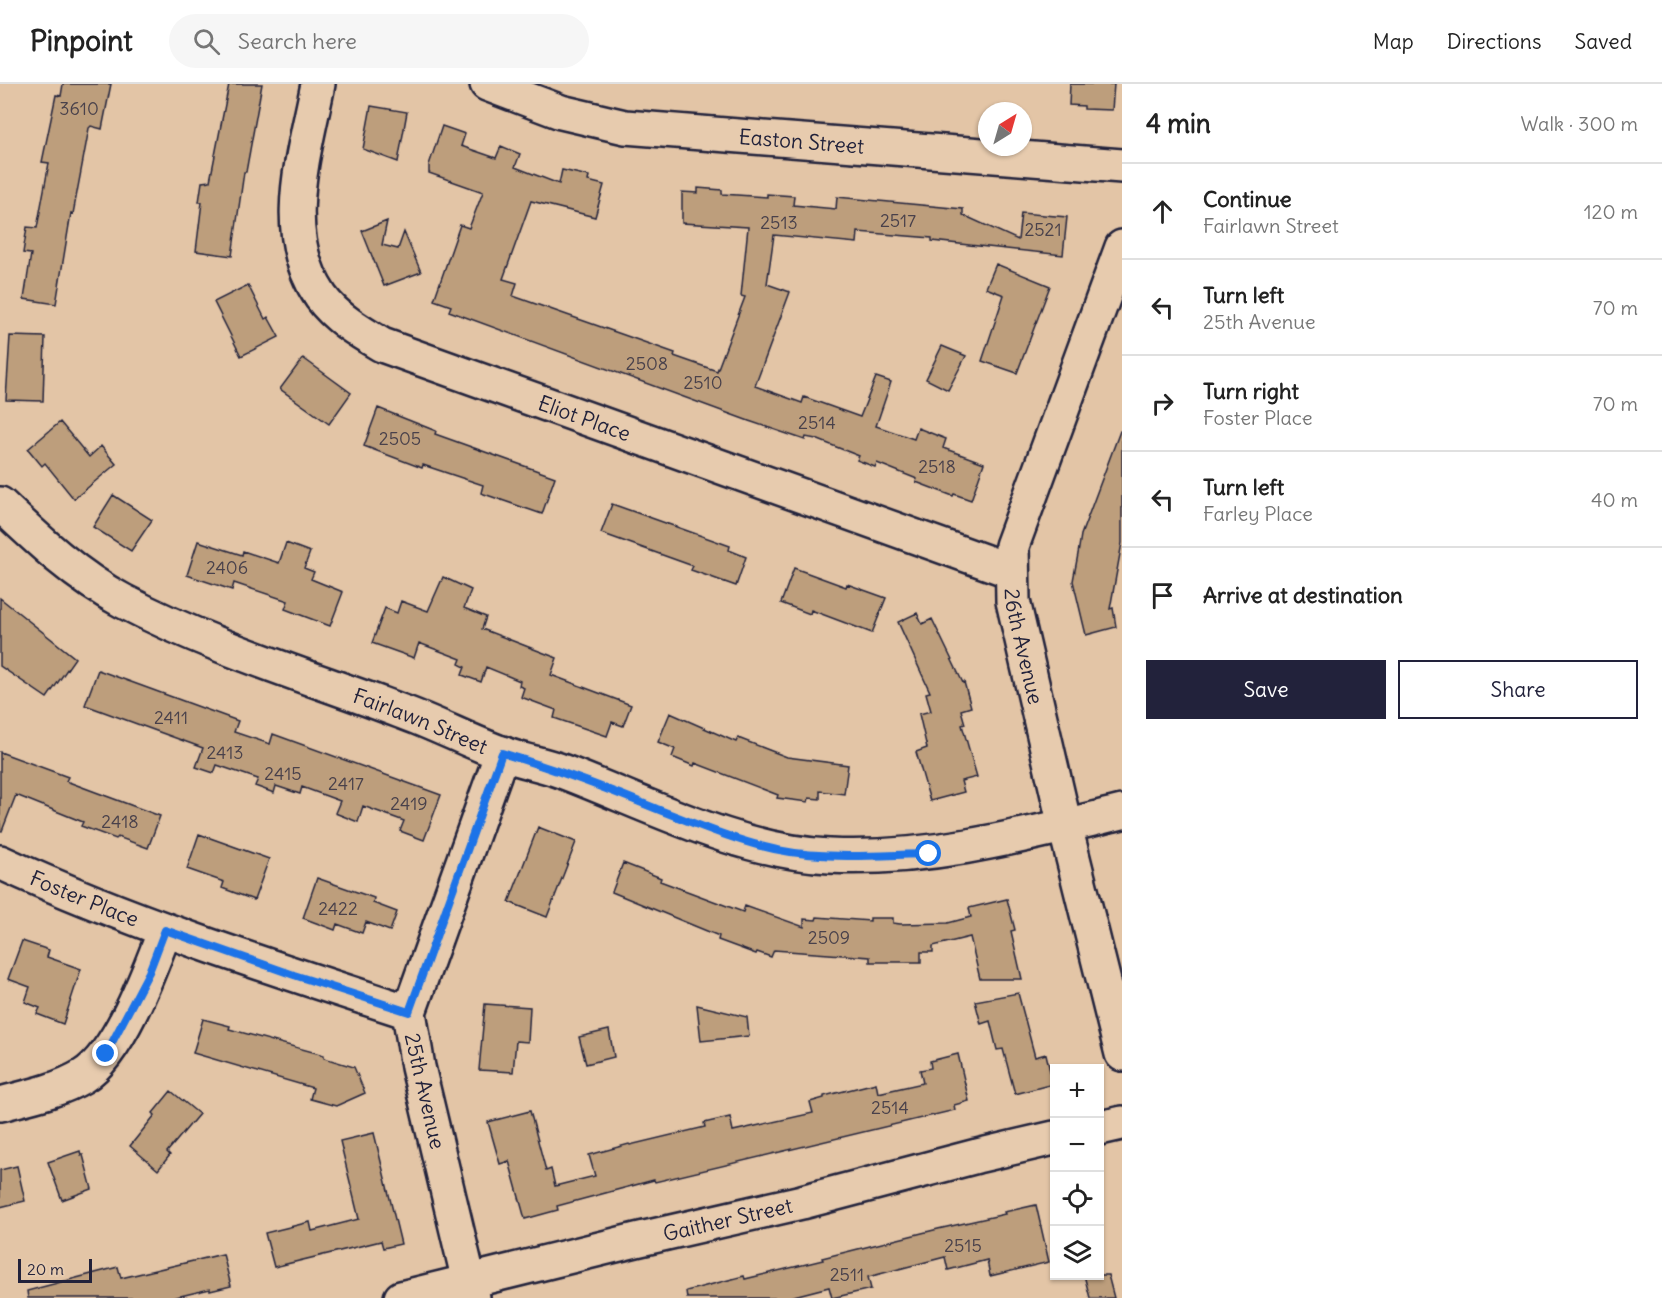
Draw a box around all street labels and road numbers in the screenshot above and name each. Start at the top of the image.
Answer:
street label: Easton Street [738,122,865,159]
street label: Eliot Place [535,389,634,447]
street label: 26th Avenue [999,588,1050,707]
street label: Fairlawn Street [350,682,492,760]
street label: Foster Place [26,864,143,932]
street label: 25th Avenue [399,1030,451,1152]
street label: Gaither Street [660,1191,795,1247]

